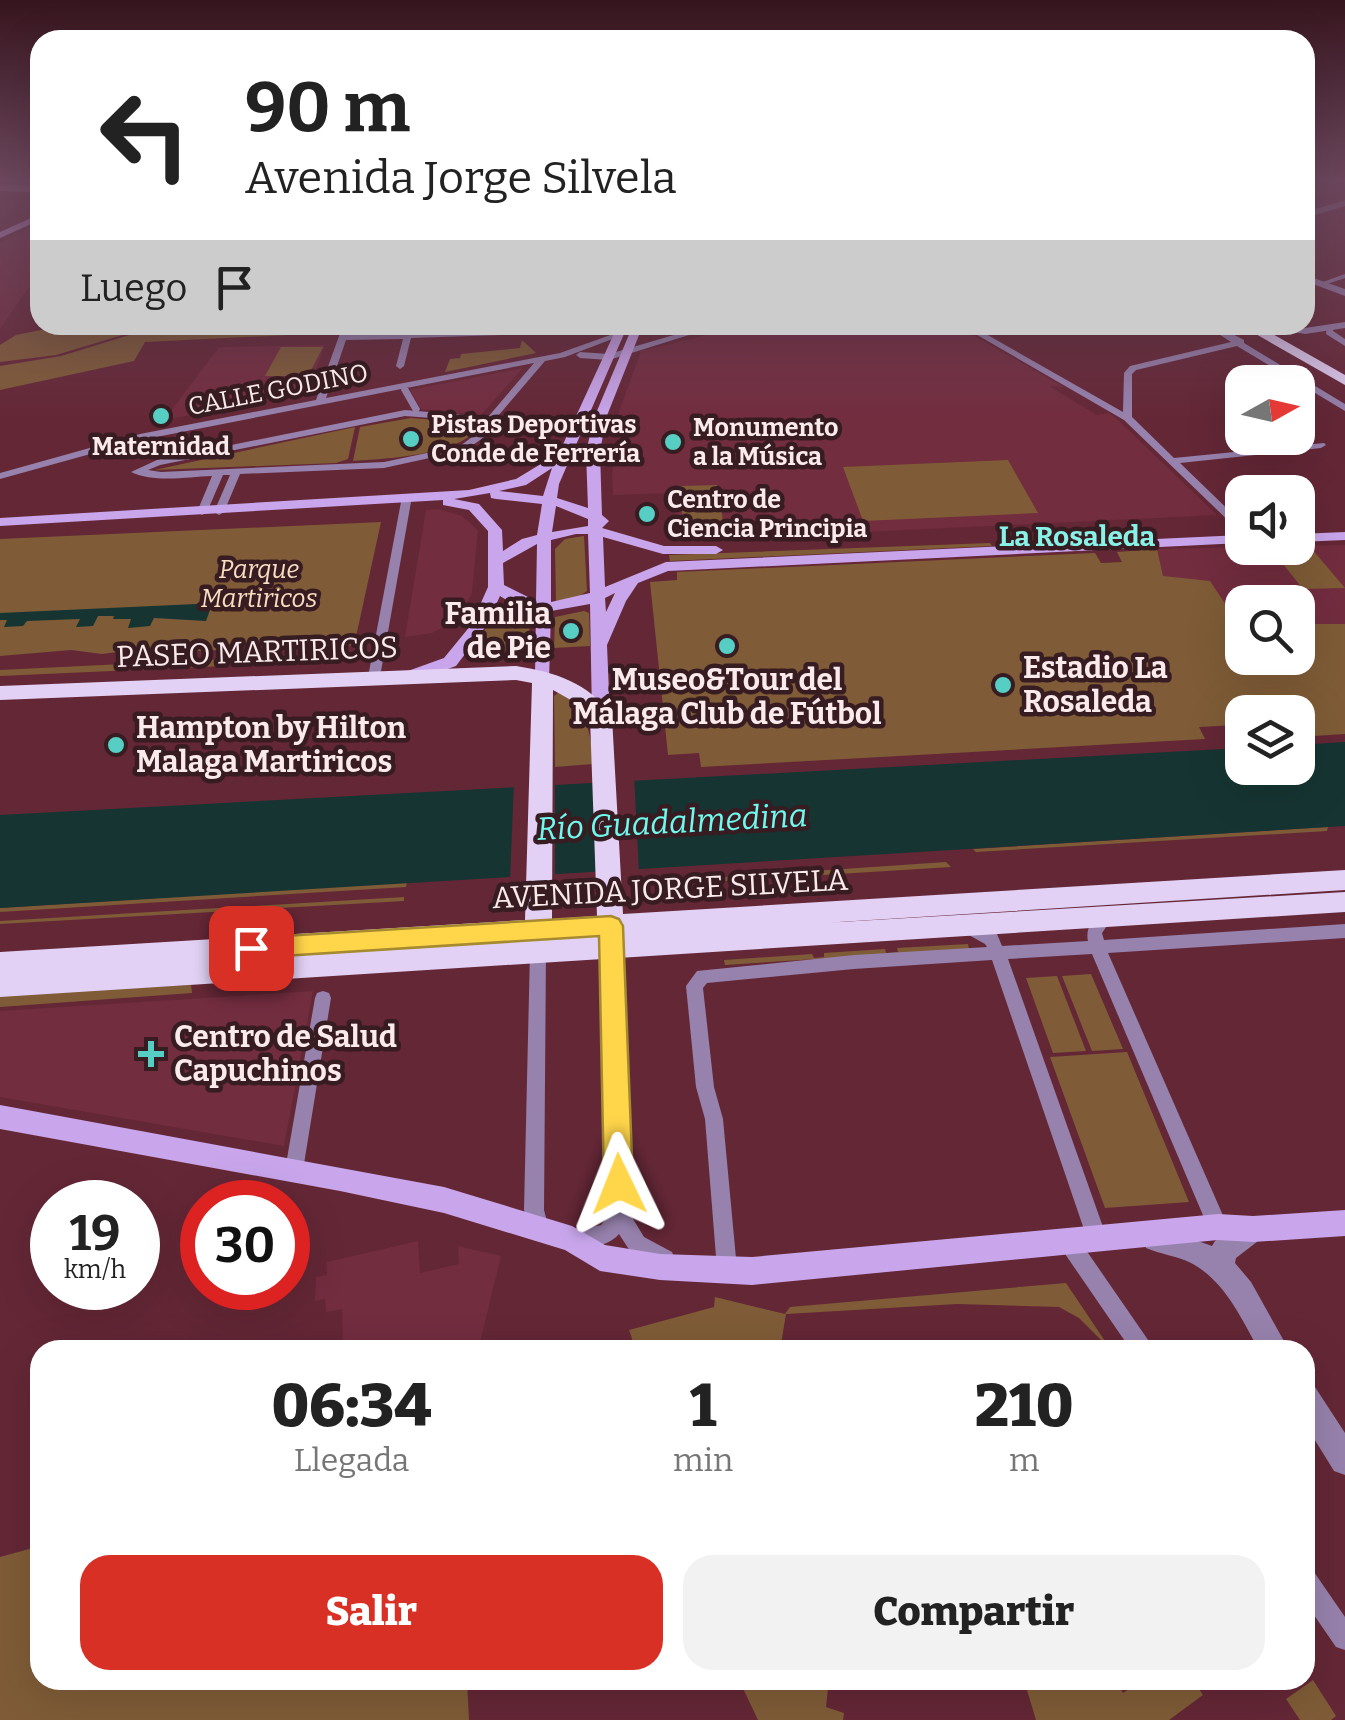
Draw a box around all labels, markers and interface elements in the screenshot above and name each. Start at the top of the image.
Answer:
text: 90 m [245,66,410,150]
icon: left [80,70,210,200]
text: Avenida Jorge Silvela [245,151,677,205]
icon: arrive [207,260,262,315]
text: Luego [80,265,187,311]
street label: CALLE GODINO [185,358,371,422]
north arrow [1225,365,1315,455]
map controls [1225,365,1315,785]
marker: Maternidad [150,405,172,427]
place label: Pistas Deportivas Conde de Ferrería [431,410,640,469]
place label: Monumento a la Música [693,413,839,472]
marker: Pistas Deportivas Conde de Ferrería [400,428,422,450]
marker: Monumento a la Música [662,431,684,453]
place label: Maternidad [92,432,230,462]
button: sound [1225,475,1315,565]
place label: Centro de Ciencia Principia [667,485,867,544]
marker: Centro de Ciencia Principia [636,503,658,525]
district label: La Rosaleda [999,520,1156,553]
park label: Parque Martiricos [201,555,317,614]
button: search [1225,585,1315,675]
place label: Familia de Pie [445,596,551,666]
marker: Familia de Pie [560,620,582,642]
street label: PASEO MARTIRICOS [115,629,399,675]
marker: Museo&Tour del Málaga Club de Fútbol [716,635,738,657]
place label: Estadio La Rosaleda [1023,650,1168,720]
place label: Museo&Tour del Málaga Club de Fútbol [573,662,881,732]
marker: Estadio La Rosaleda [992,674,1014,696]
button: layers [1225,695,1315,785]
place label: Hampton by Hilton Malaga Martiricos [136,710,407,780]
marker: Hampton by Hilton Malaga Martiricos [105,734,127,756]
water label: Río Guadalmedina [536,796,808,848]
street label: AVENIDA JORGE SILVELA [491,862,850,916]
pin [209,906,294,991]
icon: arrive [224,921,279,976]
place label: Centro de Salud Capuchinos [174,1019,397,1089]
marker: Centro de Salud Capuchinos [138,1041,164,1067]
position arrow [567,1132,671,1236]
speed limit sign: 30 [180,1180,310,1310]
text: 19 [69,1203,121,1263]
text: km/h [64,1255,126,1285]
text: 06:34 [271,1370,432,1442]
text: 1 [690,1370,716,1442]
text: 210 [975,1370,1074,1442]
text: Llegada [294,1441,409,1479]
text: min [673,1441,733,1479]
text: m [1009,1441,1039,1479]
button: Salir [80,1555,663,1670]
button: Compartir [683,1555,1265,1670]

